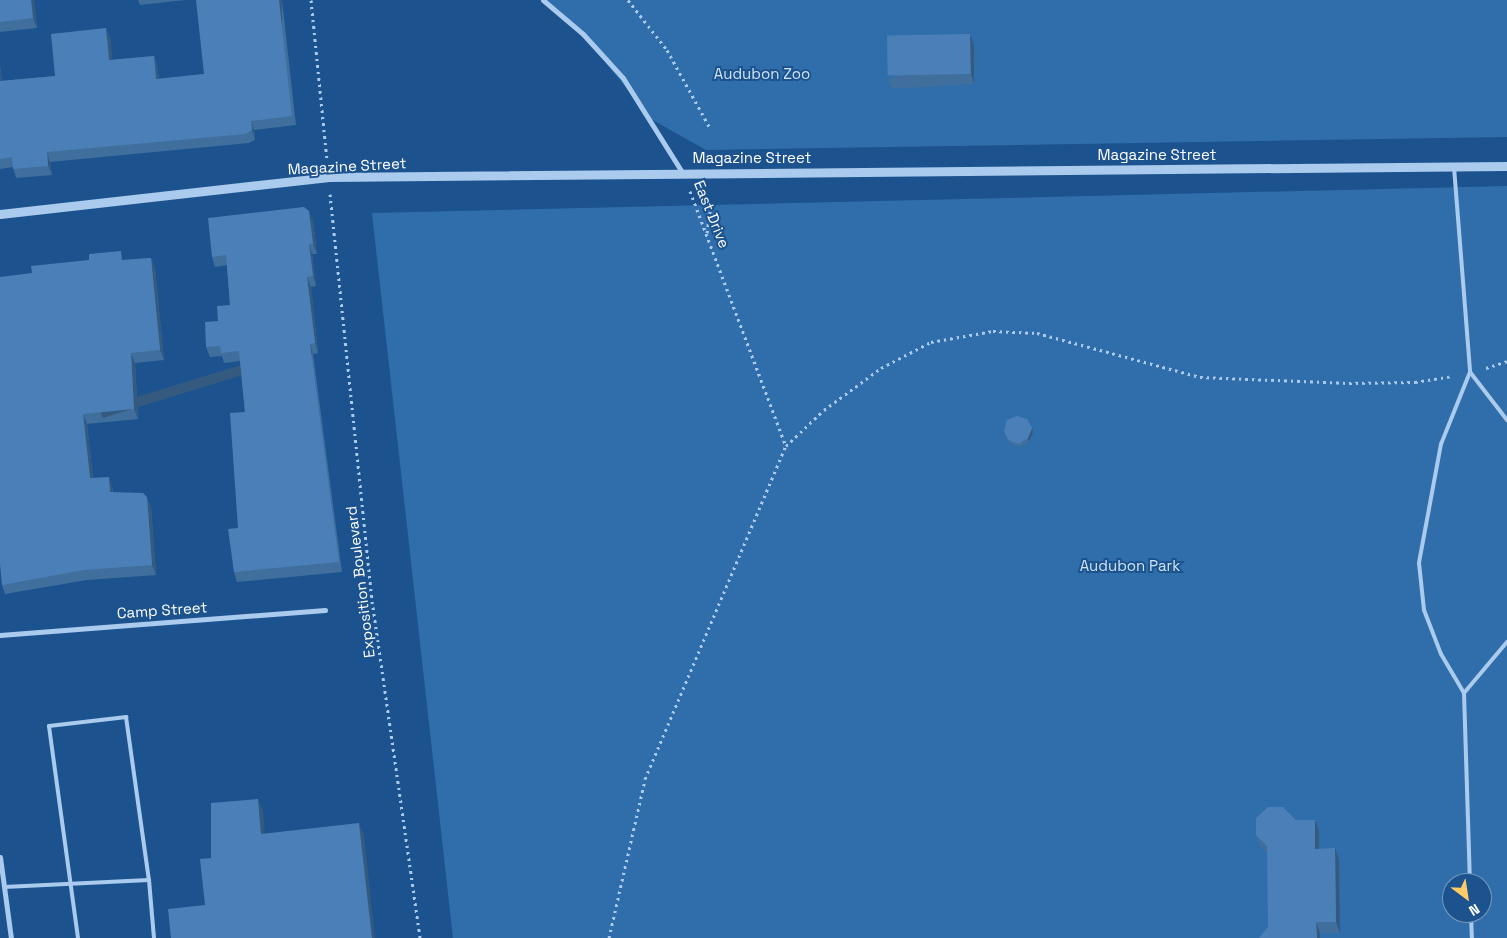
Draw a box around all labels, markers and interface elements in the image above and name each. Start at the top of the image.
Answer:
park label: Audubon Zoo [714,65,810,83]
street label: Magazine Street [1098,146,1216,164]
street label: Magazine Street [693,149,811,167]
street label: Magazine Street [287,154,407,178]
street label: East Drive [690,178,734,250]
street label: Exposition Boulevard [342,505,378,659]
park label: Audubon Park [1080,557,1180,575]
street label: Camp Street [116,598,208,622]
north arrow [1442,873,1492,923]
text: N [1466,900,1483,920]

